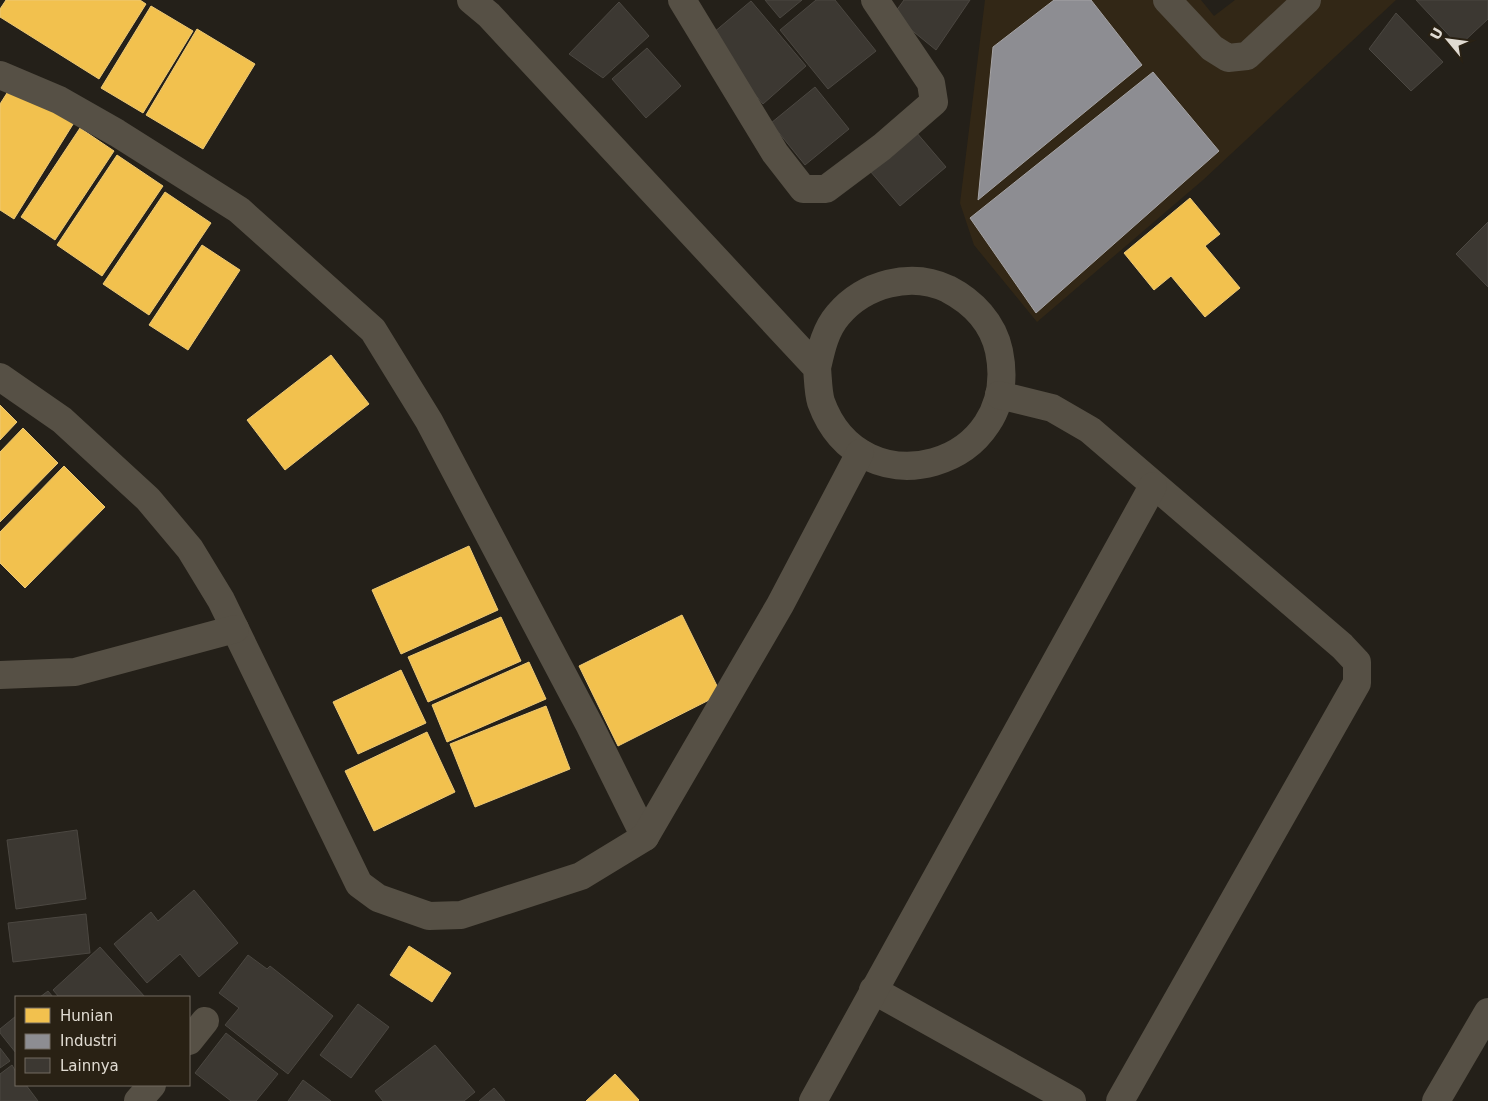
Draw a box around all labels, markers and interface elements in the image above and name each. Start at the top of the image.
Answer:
north arrow [1423,15,1473,65]
text: U [1427,25,1446,43]
legend [15,996,190,1086]
text: Hunian [60,1007,113,1025]
text: Industri [60,1032,117,1050]
text: Lainnya [60,1057,119,1075]

